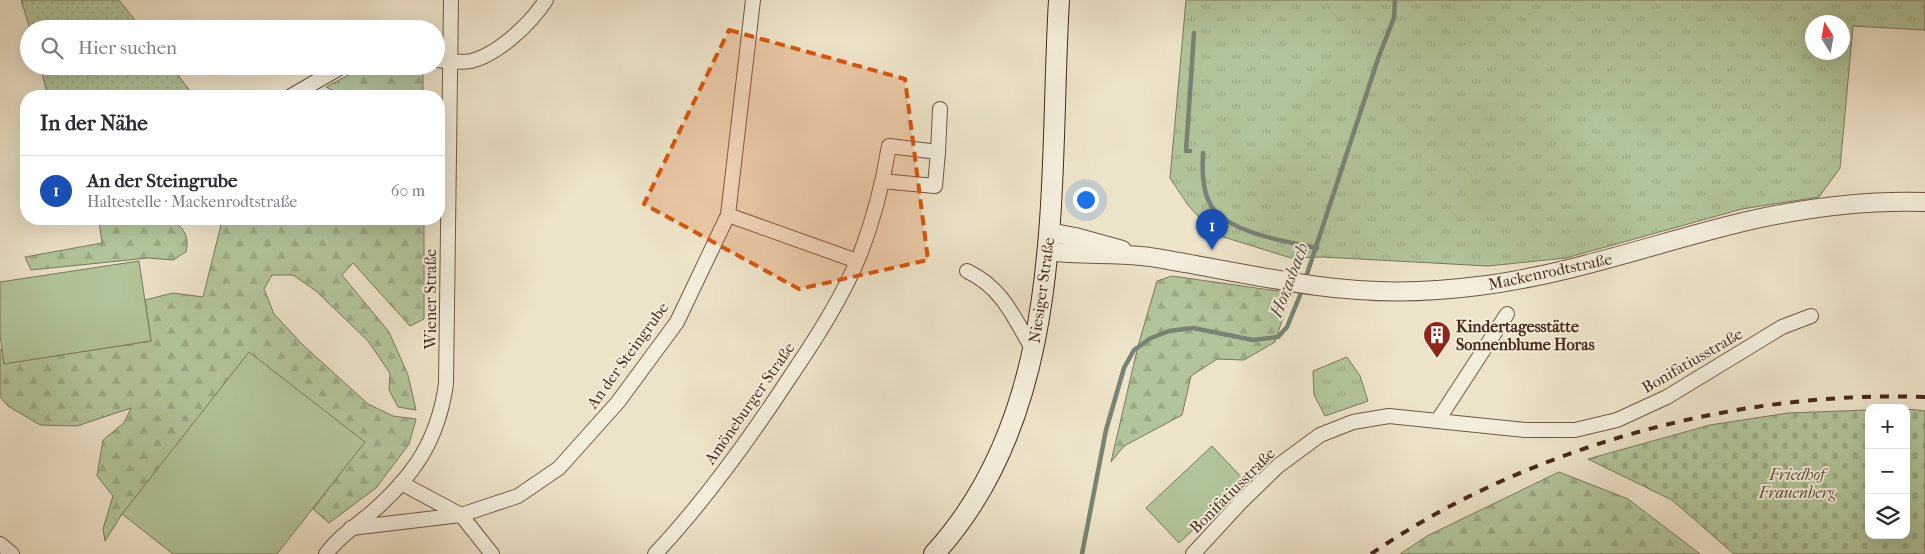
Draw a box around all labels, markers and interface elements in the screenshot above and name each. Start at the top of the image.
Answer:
north arrow [1805,15,1850,60]
search box [20,20,445,75]
icon: search [38,34,66,62]
text: Hier suchen [78,37,177,59]
text: In der Nähe [40,111,148,135]
text: An der Steingrube [87,170,237,192]
text: 1 [53,181,59,200]
text: 60 m [391,181,425,200]
your location [1073,187,1099,213]
text: Haltestelle · Mackenrodtstraße [87,192,297,211]
pin: 1 [1196,209,1228,250]
street label: Niesiger Straße [1025,236,1058,344]
water label: Horasbach [1265,240,1313,321]
street label: Wiener Straße [421,249,440,350]
street label: Mackenrodtstraße [1487,249,1614,294]
street label: An der Steingrube [582,298,672,413]
place label: Kindertagesstätte Sonnenblume Horas [1456,317,1595,354]
building icon: Kindertagesstätte Sonnenblume Horas [1422,320,1452,359]
street label: Bonifatiusstraße [1639,324,1746,397]
street label: Amöneburger Straße [700,339,799,469]
map controls [1865,404,1910,539]
button: + [1865,404,1910,449]
street label: Bonifatiusstraße [1186,444,1279,537]
button: − [1865,449,1910,494]
park label: Friedhof Frauenberg [1758,465,1836,502]
button: layers [1865,494,1910,539]

